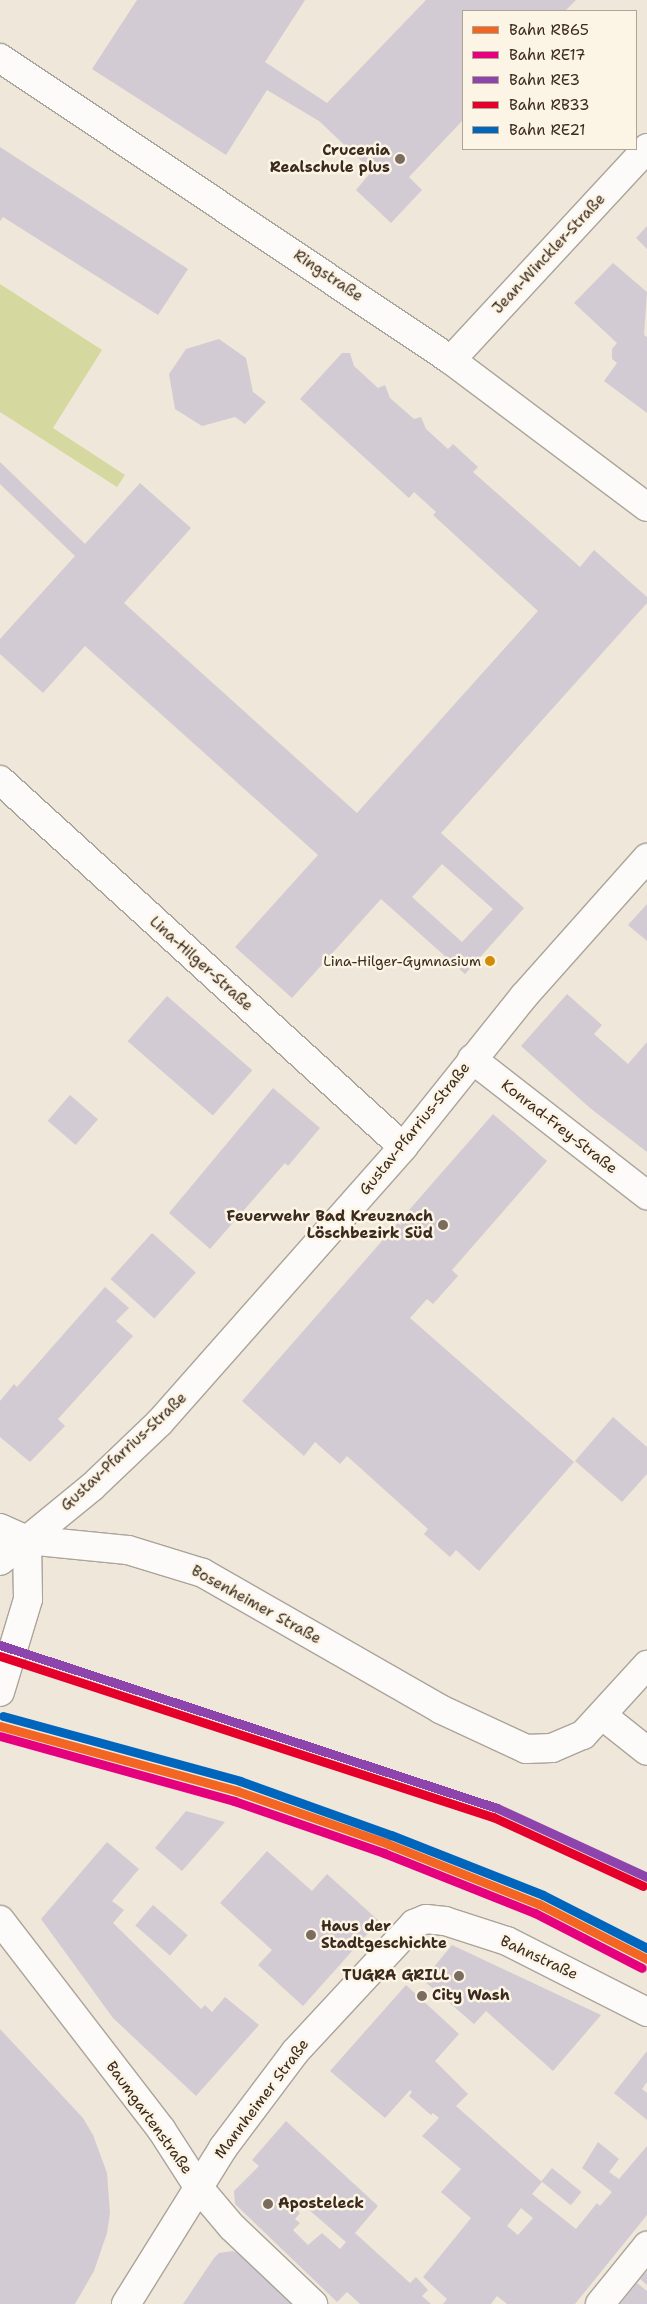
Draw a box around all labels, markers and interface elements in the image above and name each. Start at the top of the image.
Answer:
legend [462,10,637,150]
text: Bahn RB65 [509,20,589,40]
text: Bahn RE17 [509,45,586,65]
text: Bahn RE3 [509,70,580,90]
text: Bahn RB33 [509,95,589,115]
text: Bahn RE21 [509,120,586,140]
place label: Crucenia Realschule plus [270,141,390,176]
marker: Crucenia Realschule plus [394,153,406,165]
street label: Jean-Winckler-Straße [489,190,609,318]
street label: Ringstraße [290,246,366,306]
street label: Lina-Hilger-Straße [146,913,256,1015]
place label: Lina-Hilger-Gymnasium [323,953,481,969]
marker: Lina-Hilger-Gymnasium [485,956,495,966]
street label: Gustav-Pfarrius-Straße [356,1059,474,1199]
street label: Konrad-Frey-Straße [497,1076,621,1178]
place label: Feuerwehr Bad Kreuznach Löschbezirk Süd [227,1207,433,1242]
marker: Feuerwehr Bad Kreuznach Löschbezirk Süd [437,1219,449,1231]
street label: Gustav-Pfarrius-Straße [57,1389,191,1515]
street label: Bosenheimer Straße [188,1562,324,1648]
place label: Haus der Stadtgeschichte [321,1917,447,1952]
marker: Haus der Stadtgeschichte [305,1929,317,1941]
street label: Bahnstraße [497,1932,581,1984]
place label: TUGRA GRILL [342,1967,449,1985]
marker: TUGRA GRILL [453,1970,465,1982]
place label: City Wash [432,1987,510,2005]
marker: City Wash [416,1990,428,2002]
street label: Mannheimer Straße [211,2036,313,2162]
street label: Baumgartenstraße [102,2058,196,2178]
place label: Aposteleck [278,2195,364,2213]
marker: Aposteleck [262,2198,274,2210]

